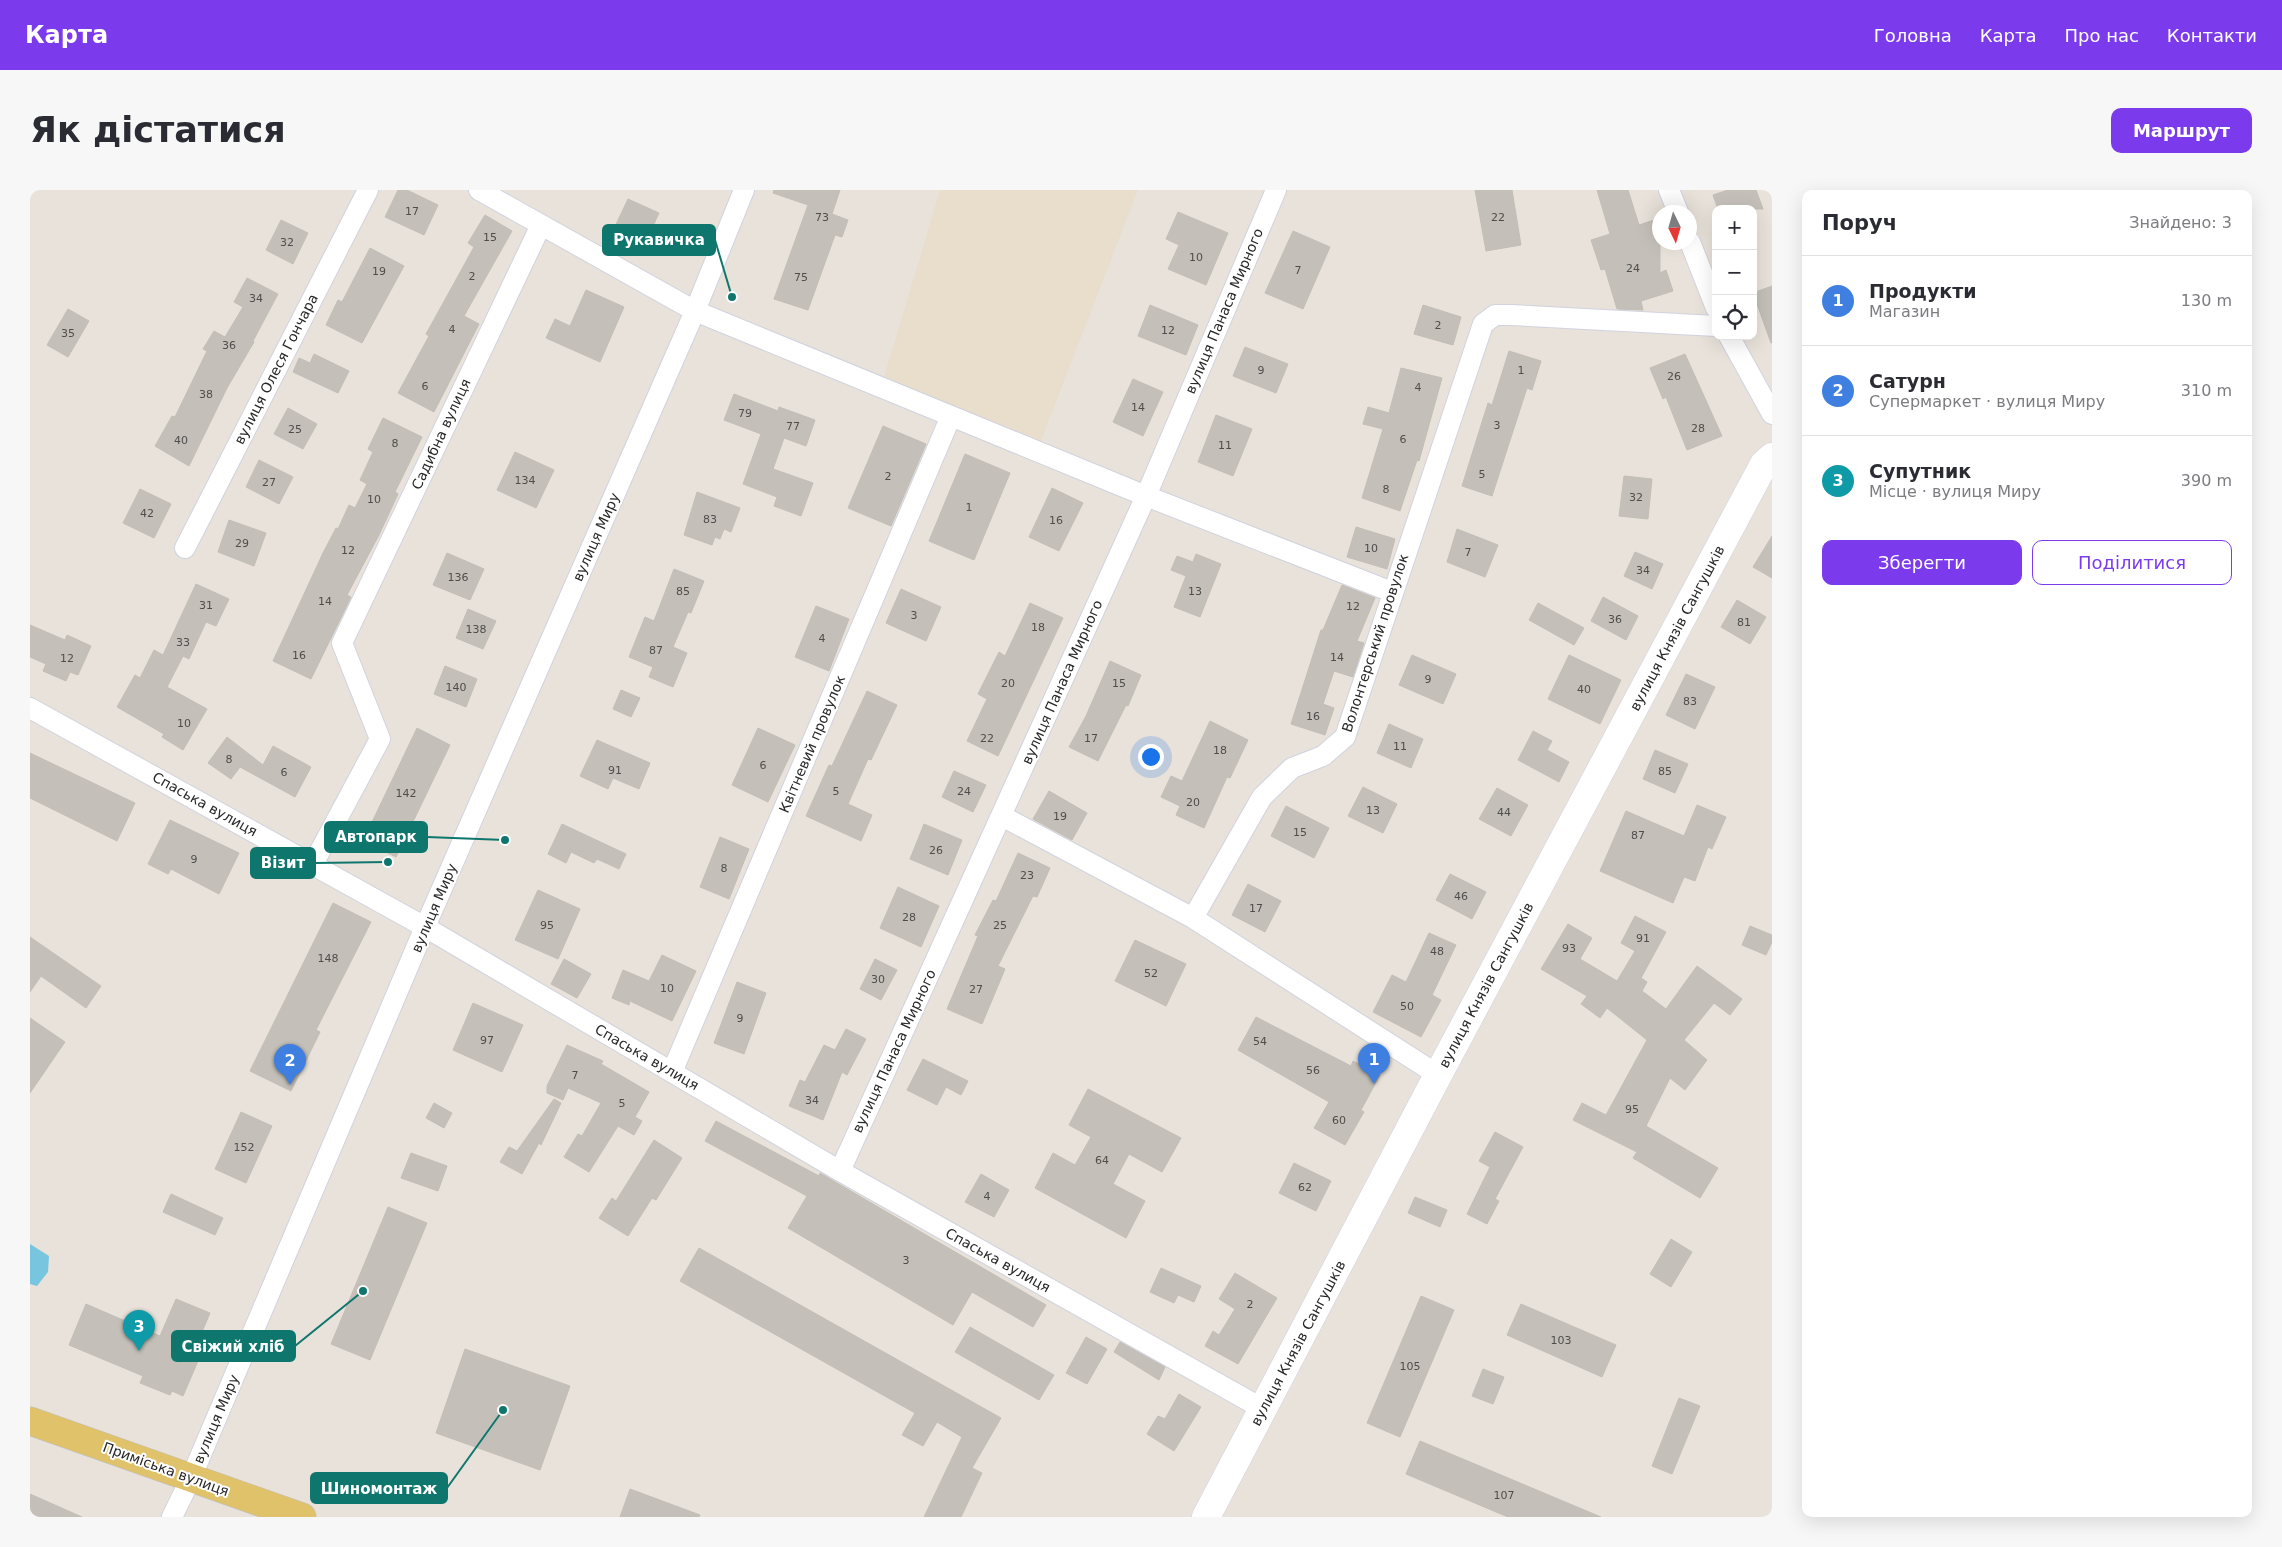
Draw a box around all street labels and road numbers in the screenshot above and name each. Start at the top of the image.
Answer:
street label: вулиця Панаса Мирного [1182,226,1266,396]
street label: вулиця Олеся Гончара [231,291,321,447]
street label: Садибна вулиця [408,376,474,492]
street label: вулиця Миру [569,490,623,584]
street label: вулиця Князів Сангушків [1626,543,1728,713]
street label: Волонтерський провулок [1339,552,1411,734]
street label: вулиця Панаса Мирного [1018,597,1106,767]
street label: Квітневий провулок [776,673,848,815]
street label: Спаська вулиця [150,769,260,839]
street label: вулиця Миру [408,861,460,955]
street label: вулиця Князів Сангушків [1435,900,1537,1070]
street label: вулиця Панаса Мирного [849,967,939,1135]
street label: Спаська вулиця [592,1021,702,1093]
street label: Спаська вулиця [943,1225,1053,1295]
street label: вулиця Князів Сангушків [1247,1258,1349,1428]
street label: вулиця Миру [190,1372,242,1466]
street label: Приміська вулиця [101,1439,231,1499]

